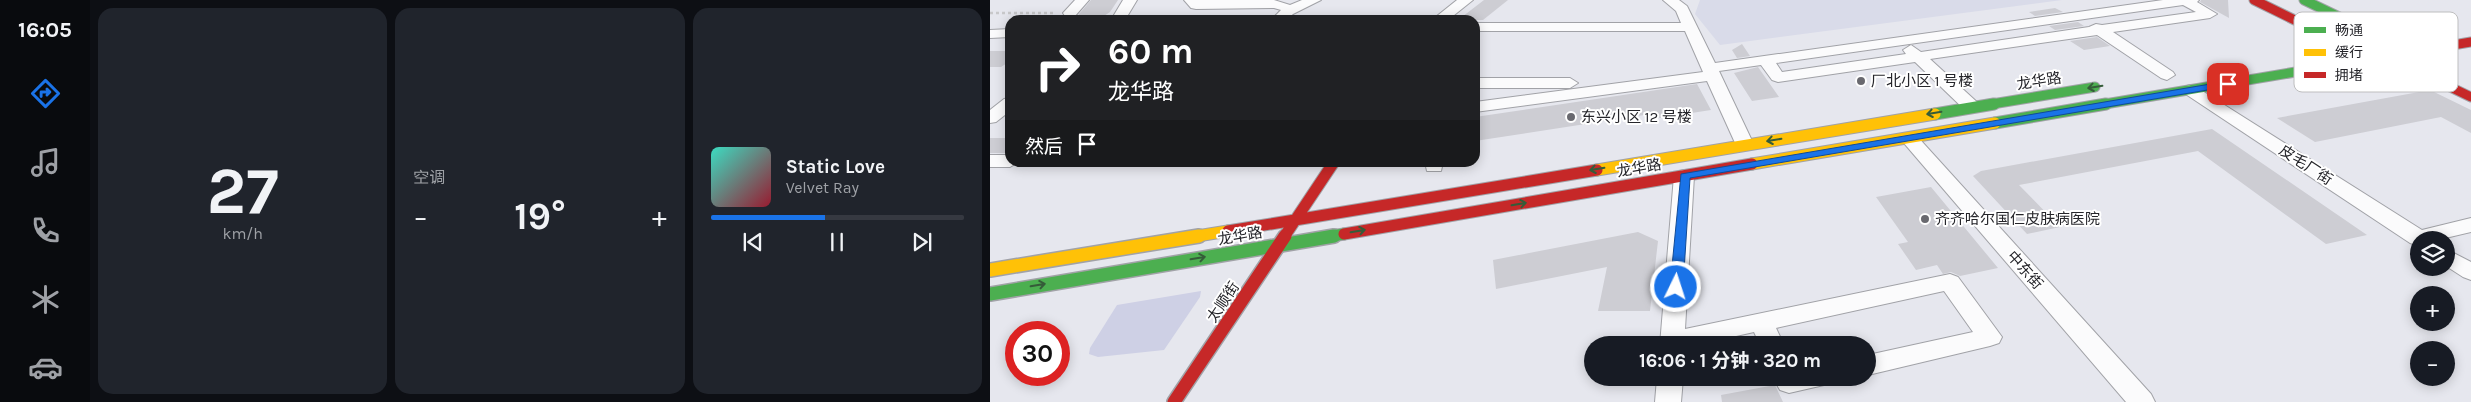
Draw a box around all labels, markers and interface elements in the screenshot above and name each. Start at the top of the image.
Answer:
legend [2294,12,2458,92]
text: 16:05 [18,17,72,43]
text: 畅通 [2335,22,2363,39]
text: 60 m [1108,31,1193,72]
icon: right [1025,35,1090,100]
text: 缓行 [2335,44,2363,61]
pin [2207,63,2249,105]
text: 拥堵 [2335,67,2363,84]
street label: 龙华路 [2015,69,2063,93]
icon: arrive [2214,70,2242,98]
place label: 厂北小区 1 号楼 [1871,72,1973,90]
marker: 厂北小区 1 号楼 [1855,75,1867,87]
icon: directions [28,76,63,111]
text: 龙华路 [1108,79,1174,105]
one-way arrow [2087,82,2103,92]
place label: 东兴小区 12 号楼 [1581,108,1692,126]
one-way arrow [1927,109,1943,119]
marker: 东兴小区 12 号楼 [1565,111,1577,123]
icon: arrive [1073,130,1101,158]
one-way arrow [1766,135,1782,145]
text: 然后 [1025,136,1063,158]
street label: 皮毛厂街 [2276,141,2336,189]
icon: music [28,145,63,180]
text: 27 [207,153,279,229]
street label: 龙华路 [1615,155,1663,181]
text: Static Love [786,156,885,178]
one-way arrow [1589,165,1605,175]
text: 空调 [413,168,445,187]
text: Velvet Ray [786,178,859,197]
text: 19° [514,194,566,239]
one-way arrow [1510,198,1526,208]
text: − [413,200,428,233]
text: + [652,200,667,233]
place label: 齐齐哈尔国仁皮肤病医院 [1935,210,2100,228]
icon: phone [28,213,63,248]
marker: 齐齐哈尔国仁皮肤病医院 [1919,213,1931,225]
street label: 龙华路 [1216,223,1264,249]
text: km/h [222,224,263,243]
one-way arrow [1350,226,1366,236]
icon: previous [739,228,767,256]
icon: pause [823,228,851,256]
icon: next [908,228,936,256]
map controls [2410,231,2455,386]
button: layers [2410,231,2455,276]
street label: 中东街 [2003,247,2047,293]
one-way arrow [1190,253,1206,263]
position arrow [1649,260,1701,312]
street label: 太顺街 [1203,278,1243,326]
one-way arrow [1030,280,1046,290]
icon: climate [28,282,63,317]
button: + [2410,286,2455,331]
speed limit sign: 30 [1005,321,1070,386]
button: − [2410,341,2455,386]
icon: car [28,350,63,385]
text: 16:06 · 1 分钟 · 320 m [1639,350,1821,372]

